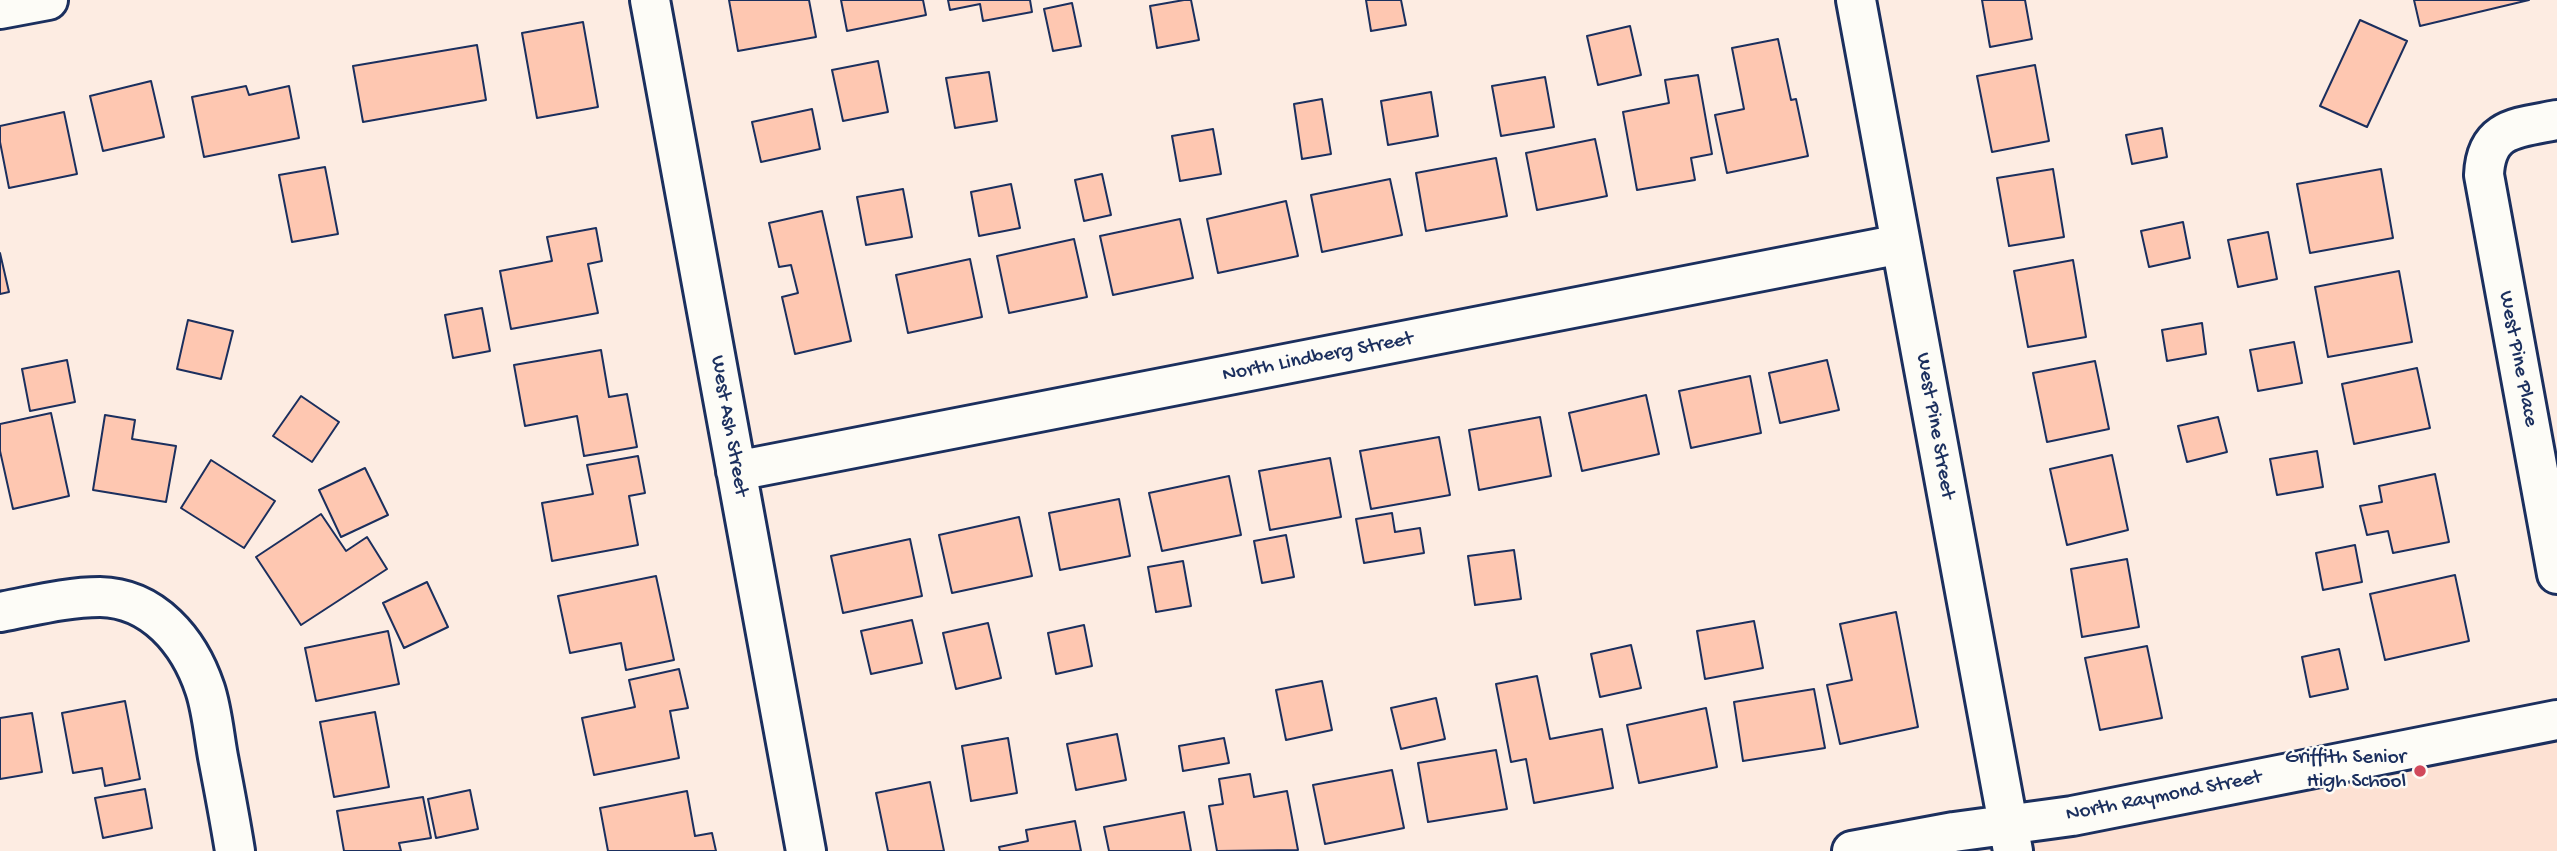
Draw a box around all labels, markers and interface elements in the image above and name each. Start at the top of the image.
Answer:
street label: West Pine Place [2491,289,2543,429]
street label: North Lindberg Street [1221,327,1415,389]
street label: West Pine Street [1909,351,1959,501]
street label: West Ash Street [703,354,753,498]
place label: Griffith Senior High School [2285,746,2406,796]
marker: Griffith Senior High School [2412,763,2428,779]
street label: North Raymond Street [2064,766,2264,828]

